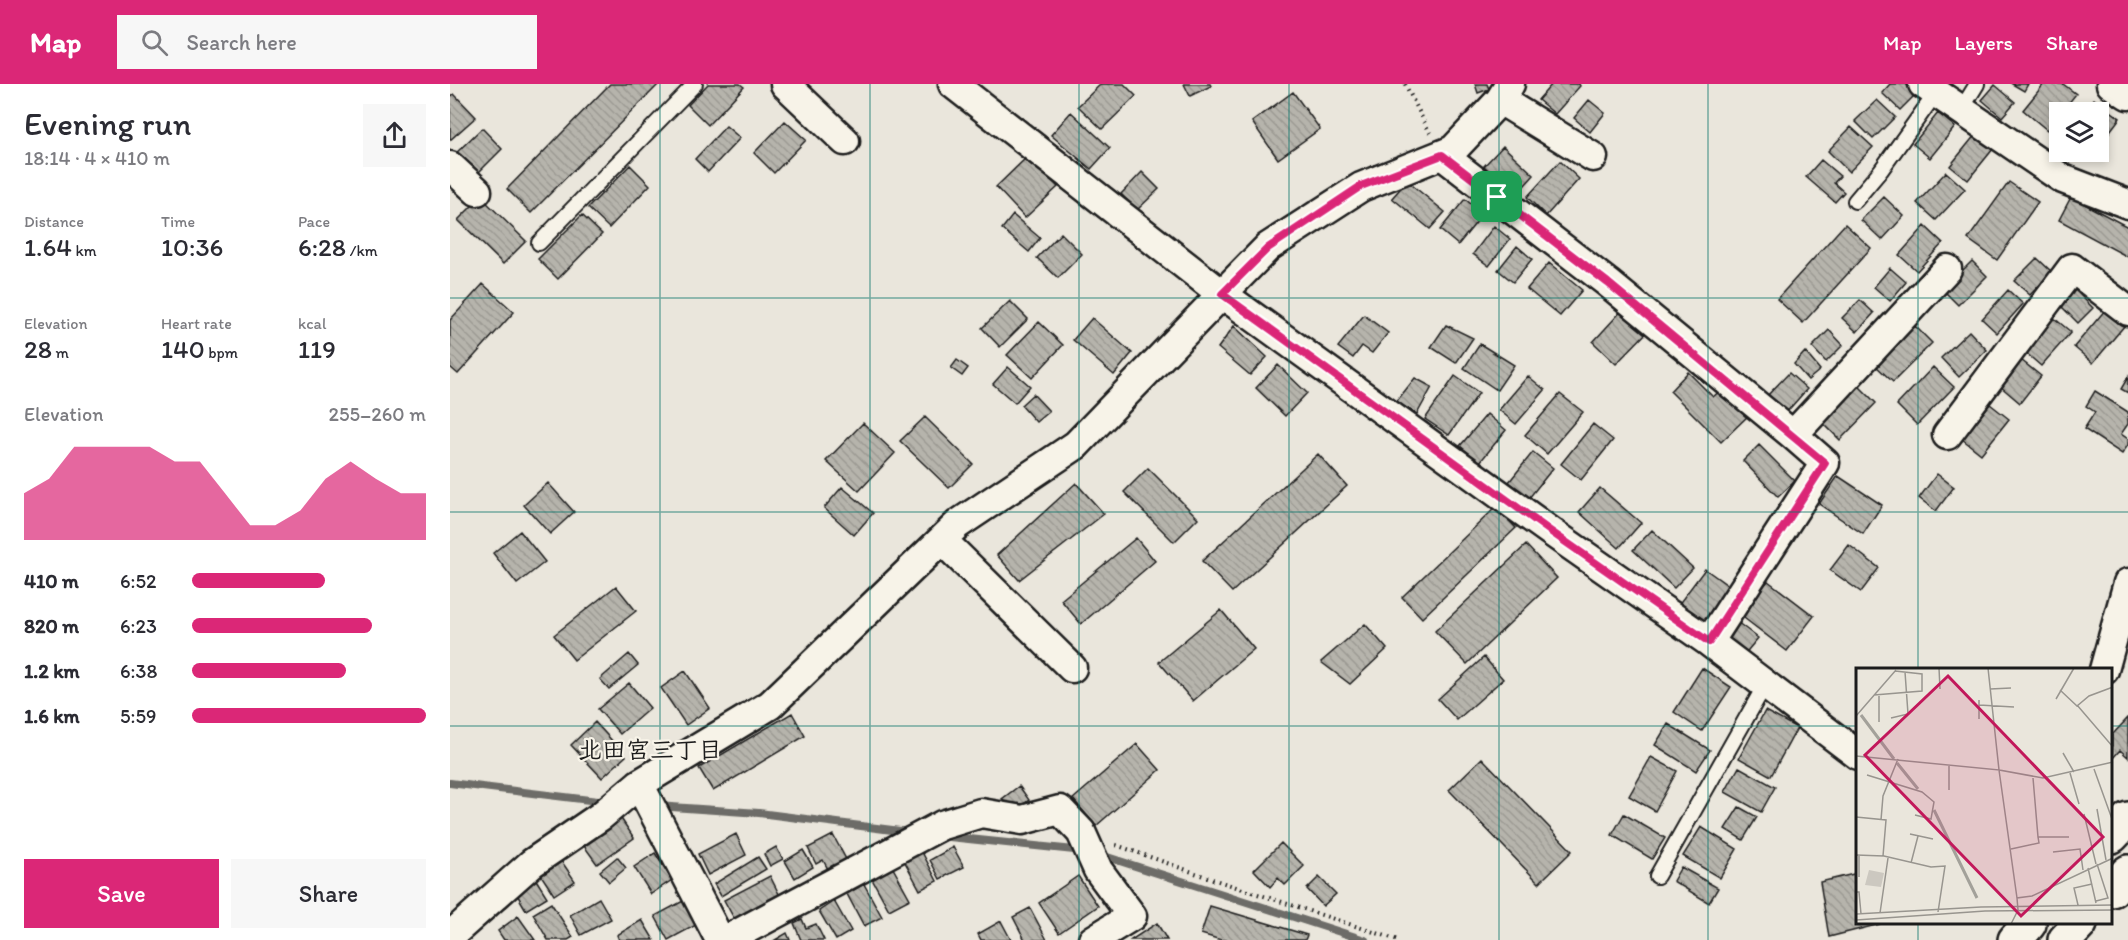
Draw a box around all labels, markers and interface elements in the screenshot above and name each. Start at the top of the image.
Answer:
search box [117,15,537,69]
text: Map [30,25,81,59]
icon: search [138,26,171,59]
text: Search here [186,29,297,56]
text: Map [1883,30,1922,55]
text: Layers [1955,30,2013,55]
text: Share [2046,30,2098,55]
map controls [2049,102,2109,162]
button: layers [2049,102,2109,162]
text: Evening run [24,104,191,143]
button: share [363,104,426,167]
text: 18:14 · 4 × 410 m [24,146,170,170]
pin [1471,171,1522,222]
icon: arrive [1480,180,1513,213]
text: Distance [24,212,84,231]
text: Time [161,212,195,231]
text: Pace [298,212,330,231]
text: 1.64 [24,231,72,263]
text: 10:36 [161,231,223,263]
text: 6:28 [298,231,346,263]
text: km [72,241,97,260]
text: /km [346,241,378,260]
text: Elevation [24,314,88,333]
text: Heart rate [161,314,232,333]
text: kcal [298,314,326,333]
text: 28 [24,333,52,365]
text: 140 [161,333,205,365]
text: 119 [298,333,336,365]
text: m [52,343,69,362]
text: bpm [205,343,238,362]
text: Elevation [24,402,103,426]
text: 255–260 m [329,402,426,426]
text: 410 m [24,569,79,593]
text: 6:52 [120,569,157,593]
text: 820 m [24,614,79,638]
text: 6:23 [120,614,157,638]
text: 1.2 km [24,659,80,683]
text: 6:38 [120,659,157,683]
inset map [1856,668,2113,925]
text: 1.6 km [24,704,80,728]
text: 5:59 [120,704,156,728]
district label: 北田宮三丁目 [578,735,722,764]
button: Save [24,859,219,928]
button: Share [231,859,426,928]

